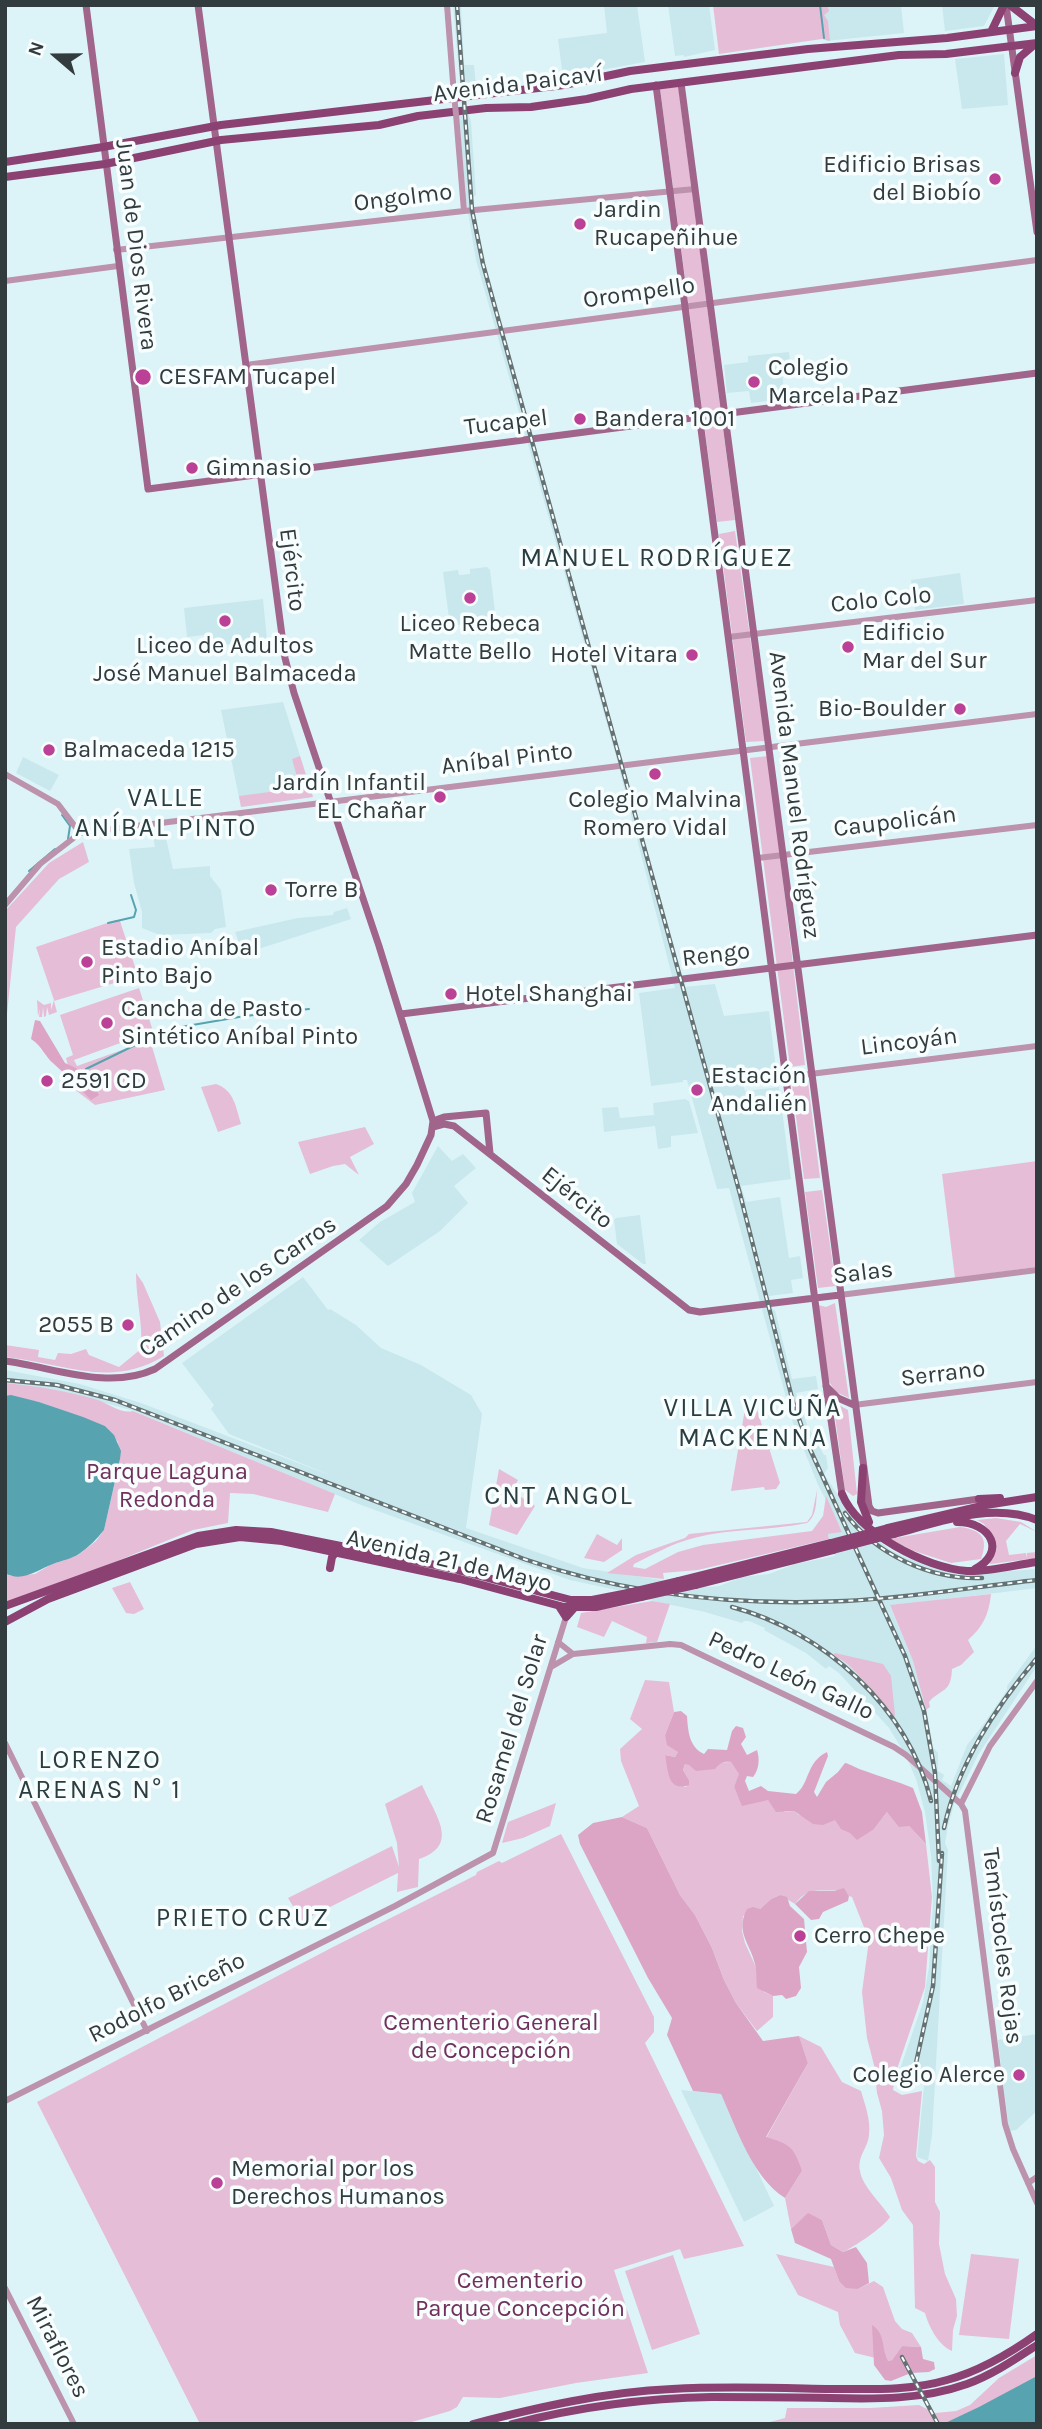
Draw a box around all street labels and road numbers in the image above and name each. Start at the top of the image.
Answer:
street label: Avenida Paicaví [431,59,605,109]
street label: Juan de Dios Rivera [109,138,163,352]
street label: Ongolmo [352,178,454,218]
street label: Orompello [581,271,697,315]
street label: Tucapel [463,404,549,442]
street label: Ejército [273,527,311,613]
street label: Colo Colo [829,580,933,620]
street label: Avenida Manuel Rodríguez [762,650,826,940]
street label: Aníbal Pinto [440,737,574,781]
street label: Caupolicán [832,800,958,844]
street label: Rengo [680,937,752,973]
street label: Lincoyán [859,1022,959,1062]
street label: Ejército [535,1160,619,1236]
street label: Camino de los Carros [134,1210,342,1364]
street label: Salas [831,1255,895,1291]
street label: Serrano [899,1355,987,1393]
street label: Avenida 21 de Mayo [343,1523,555,1599]
street label: Pedro León Gallo [704,1625,878,1727]
street label: Rosamel del Solar [470,1631,554,1827]
street label: Temístocles Rojas [976,1846,1028,2046]
street label: Rodolfo Briceño [84,1946,250,2050]
street label: Miraflores [19,2291,95,2403]

